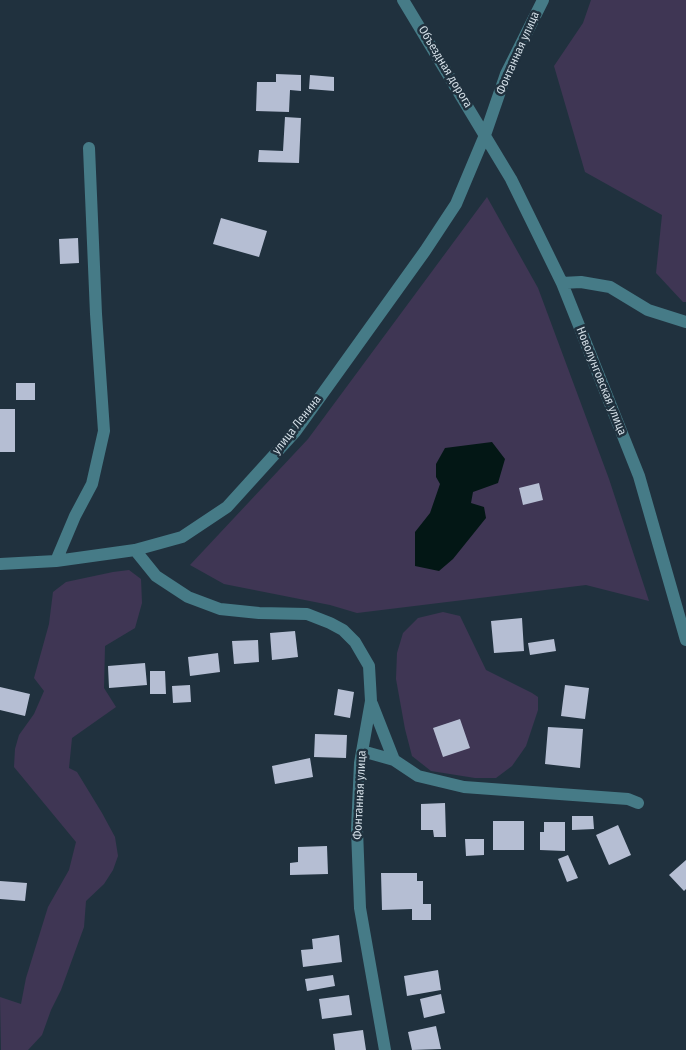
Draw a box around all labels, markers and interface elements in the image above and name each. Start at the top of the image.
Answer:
street label: Фонтанная улица [493,9,543,97]
street label: Объездная дорога [415,23,475,111]
street label: Новолунговская улица [573,325,629,437]
street label: улица Ленина [269,393,325,457]
street label: Фонтанная улица [350,750,370,840]

